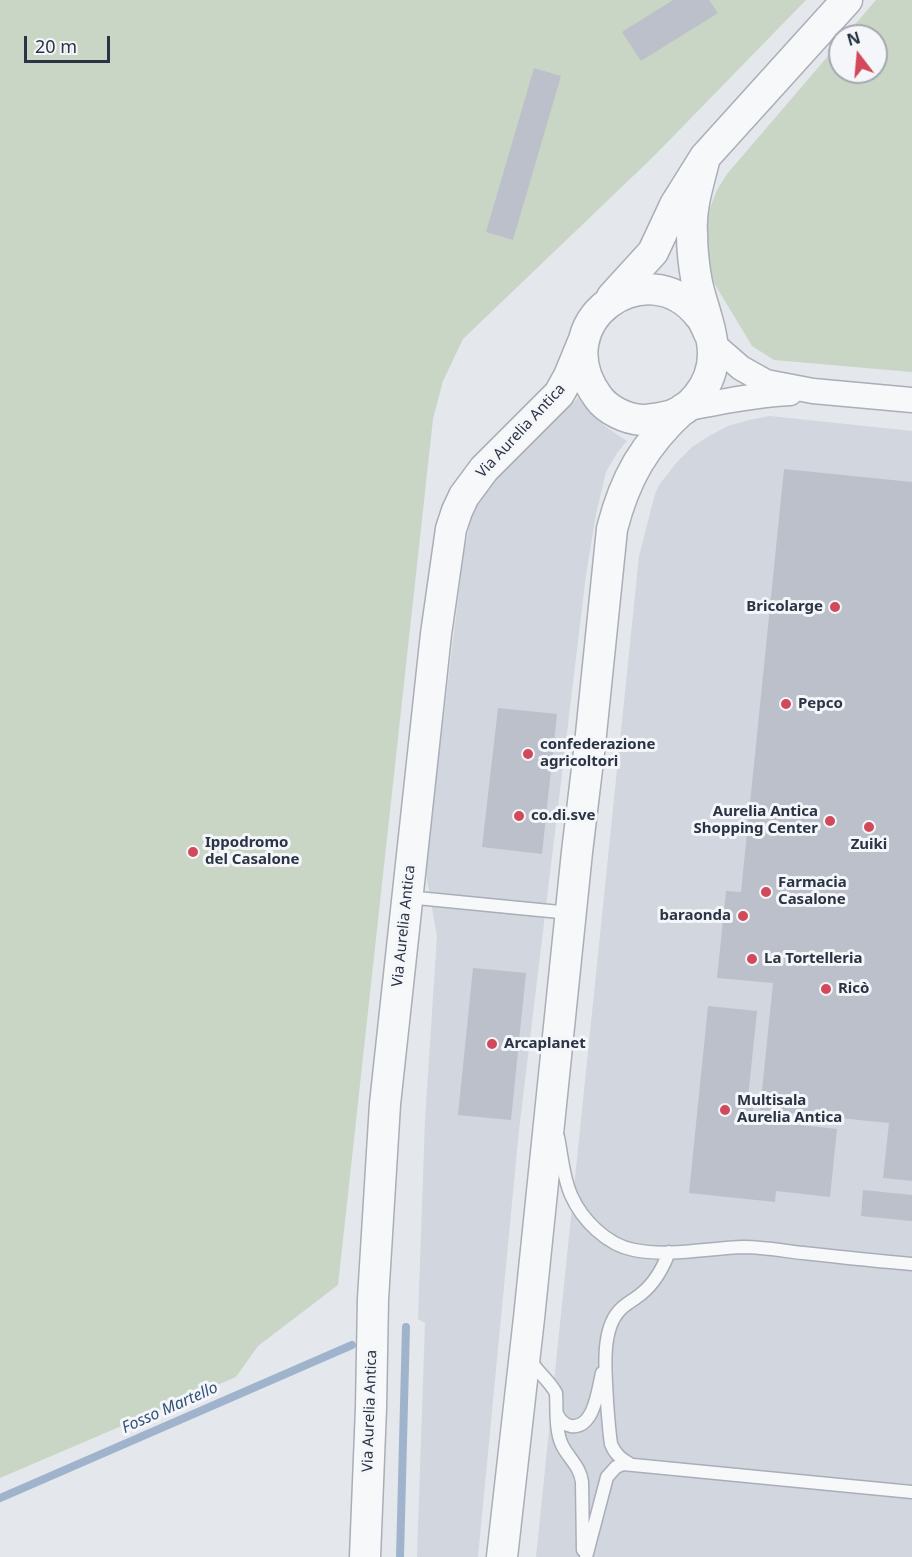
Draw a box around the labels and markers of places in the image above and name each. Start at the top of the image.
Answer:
place label: Bricolarge [746,598,823,616]
marker: Bricolarge [828,600,842,614]
place label: Pepco [798,695,843,713]
marker: Pepco [779,697,793,711]
place label: confederazione agricoltori [540,736,655,771]
marker: confederazione agricoltori [521,747,535,761]
place label: Aurelia Antica Shopping Center [694,803,818,838]
place label: co.di.sve [531,807,596,825]
marker: co.di.sve [512,809,526,823]
marker: Aurelia Antica Shopping Center [823,814,837,828]
marker: Zuiki [862,820,876,834]
place label: Ippodromo del Casalone [205,834,299,869]
place label: Zuiki [851,836,887,854]
marker: Ippodromo del Casalone [186,845,200,859]
place label: Farmacia Casalone [778,874,847,909]
marker: Farmacia Casalone [759,885,773,899]
place label: baraonda [660,907,731,925]
marker: baraonda [736,909,750,923]
place label: La Tortelleria [764,950,862,968]
marker: La Tortelleria [745,952,759,966]
place label: Ricò [838,980,869,998]
marker: Ricò [819,982,833,996]
place label: Arcaplanet [504,1035,586,1053]
marker: Arcaplanet [485,1037,499,1051]
place label: Multisala Aurelia Antica [737,1092,842,1127]
marker: Multisala Aurelia Antica [718,1103,732,1117]

